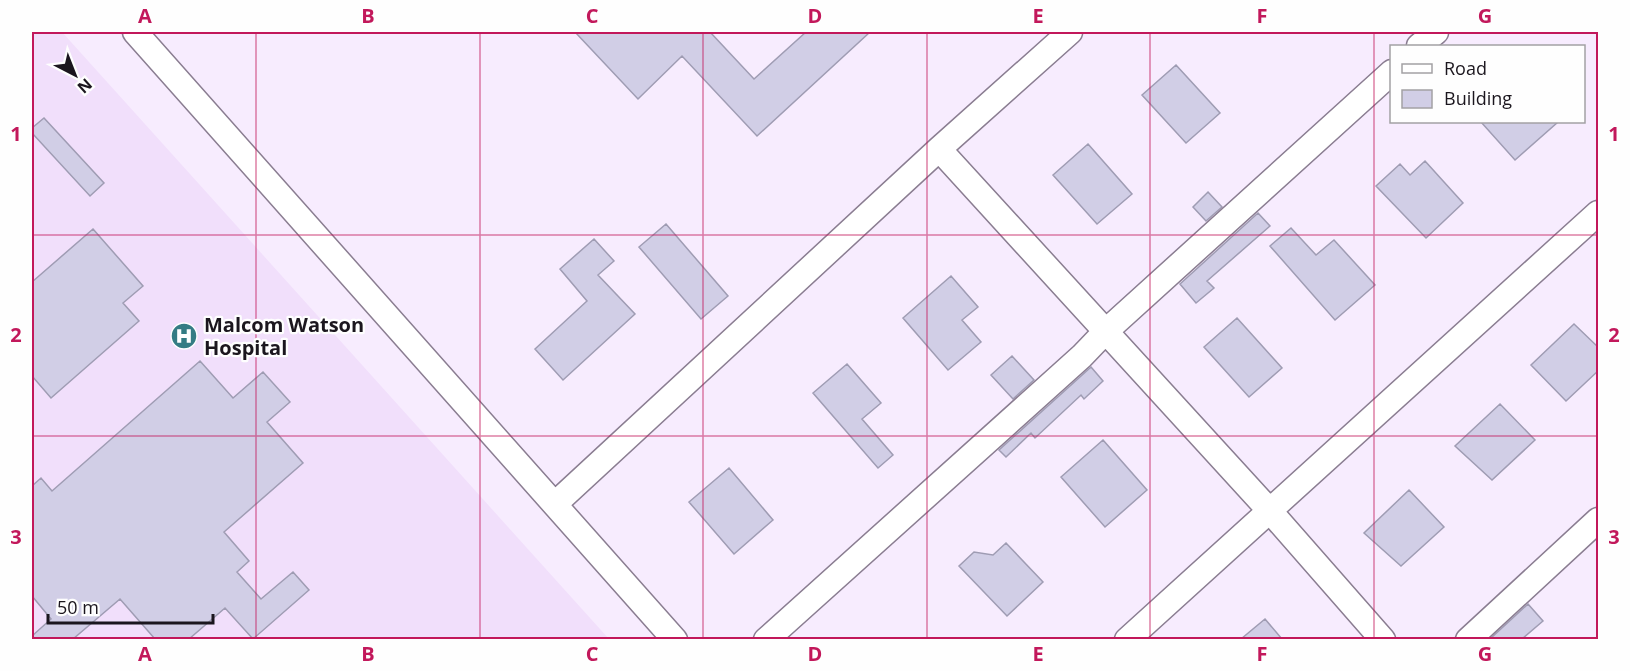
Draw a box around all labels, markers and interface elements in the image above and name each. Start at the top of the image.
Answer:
text: A [138,2,152,29]
text: B [361,2,375,29]
text: C [586,2,599,29]
text: D [808,2,822,29]
text: E [1032,2,1044,29]
text: F [1257,2,1267,29]
text: G [1478,2,1492,29]
north arrow [45,45,105,105]
legend [1390,45,1585,123]
text: Road [1444,56,1487,80]
text: N [73,74,97,99]
text: Building [1444,86,1512,110]
text: 1 [10,120,22,147]
text: 1 [1608,120,1620,147]
place label: Malcom Watson Hospital [204,311,364,361]
text: 2 [10,321,22,348]
hospital icon: Malcom Watson Hospital [169,321,199,351]
text: 2 [1608,321,1620,348]
text: 3 [10,523,22,550]
text: 3 [1608,523,1620,550]
scale bar [48,587,213,625]
text: 50 m [57,595,99,619]
text: A [138,640,152,667]
text: B [361,640,375,667]
text: C [586,640,599,667]
text: D [808,640,822,667]
text: E [1032,640,1044,667]
text: F [1257,640,1267,667]
text: G [1478,640,1492,667]

